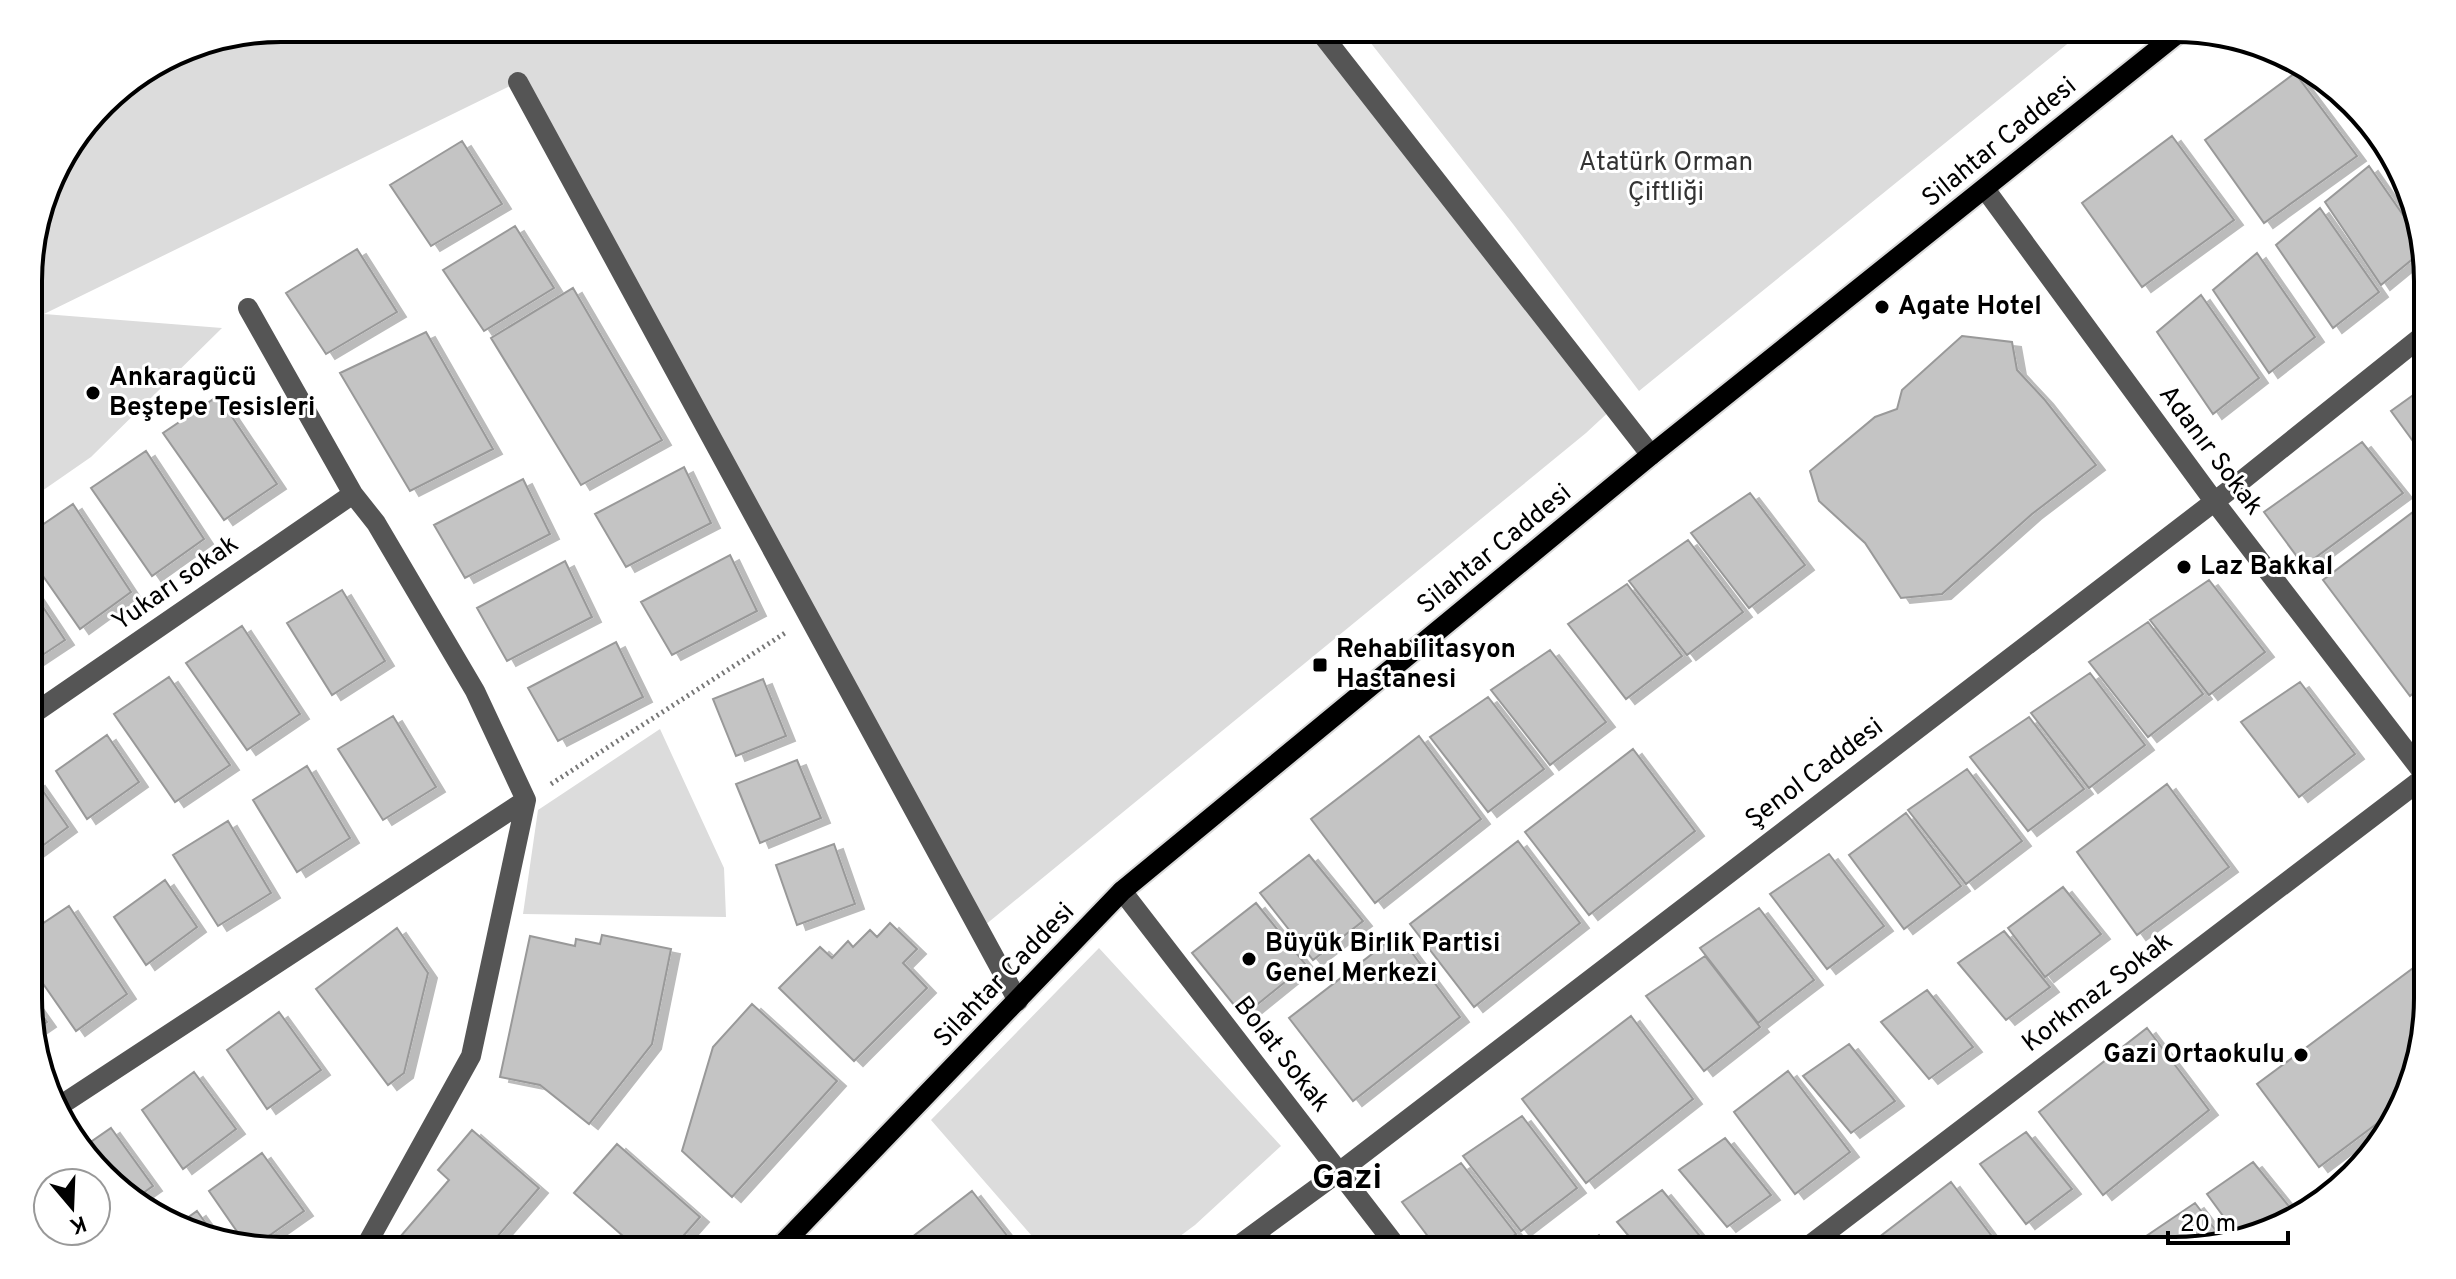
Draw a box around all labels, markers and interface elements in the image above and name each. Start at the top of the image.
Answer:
street label: Silahtar Caddesi [1916,71,2084,215]
park label: Atatürk Orman Çiftliği [1579,147,1753,210]
place label: Agate Hotel [1898,291,2042,324]
marker: Agate Hotel [1873,298,1891,316]
place label: Ankaragücü Beştepe Tesisleri [109,362,315,425]
street label: Adanır Sokak [2150,379,2270,523]
marker: Ankaragücü Beştepe Tesisleri [84,384,102,402]
street label: Silahtar Caddesi [1411,478,1579,622]
street label: Yukarı sokak [107,528,245,640]
place label: Laz Bakkal [2200,551,2333,584]
marker: Laz Bakkal [2175,558,2193,576]
place label: Rehabilitasyon Hastanesi [1336,634,1516,697]
marker: Rehabilitasyon Hastanesi [1311,656,1329,674]
street label: Şenol Caddesi [1739,711,1891,837]
street label: Silahtar Caddesi [927,896,1083,1056]
street label: Korkmaz Sokak [2016,926,2180,1060]
place label: Büyük Birlik Partisi Genel Merkezi [1265,928,1500,991]
marker: Büyük Birlik Partisi Genel Merkezi [1240,950,1258,968]
street label: Bolat Sokak [1225,990,1337,1120]
place label: Gazi Ortaokulu [2103,1039,2285,1072]
marker: Gazi Ortaokulu [2292,1046,2310,1064]
district label: Gazi [1312,1158,1382,1201]
north arrow [32,1167,112,1247]
scale bar [2168,1195,2288,1245]
text: K [66,1208,89,1239]
text: 20 m [2180,1210,2236,1240]

